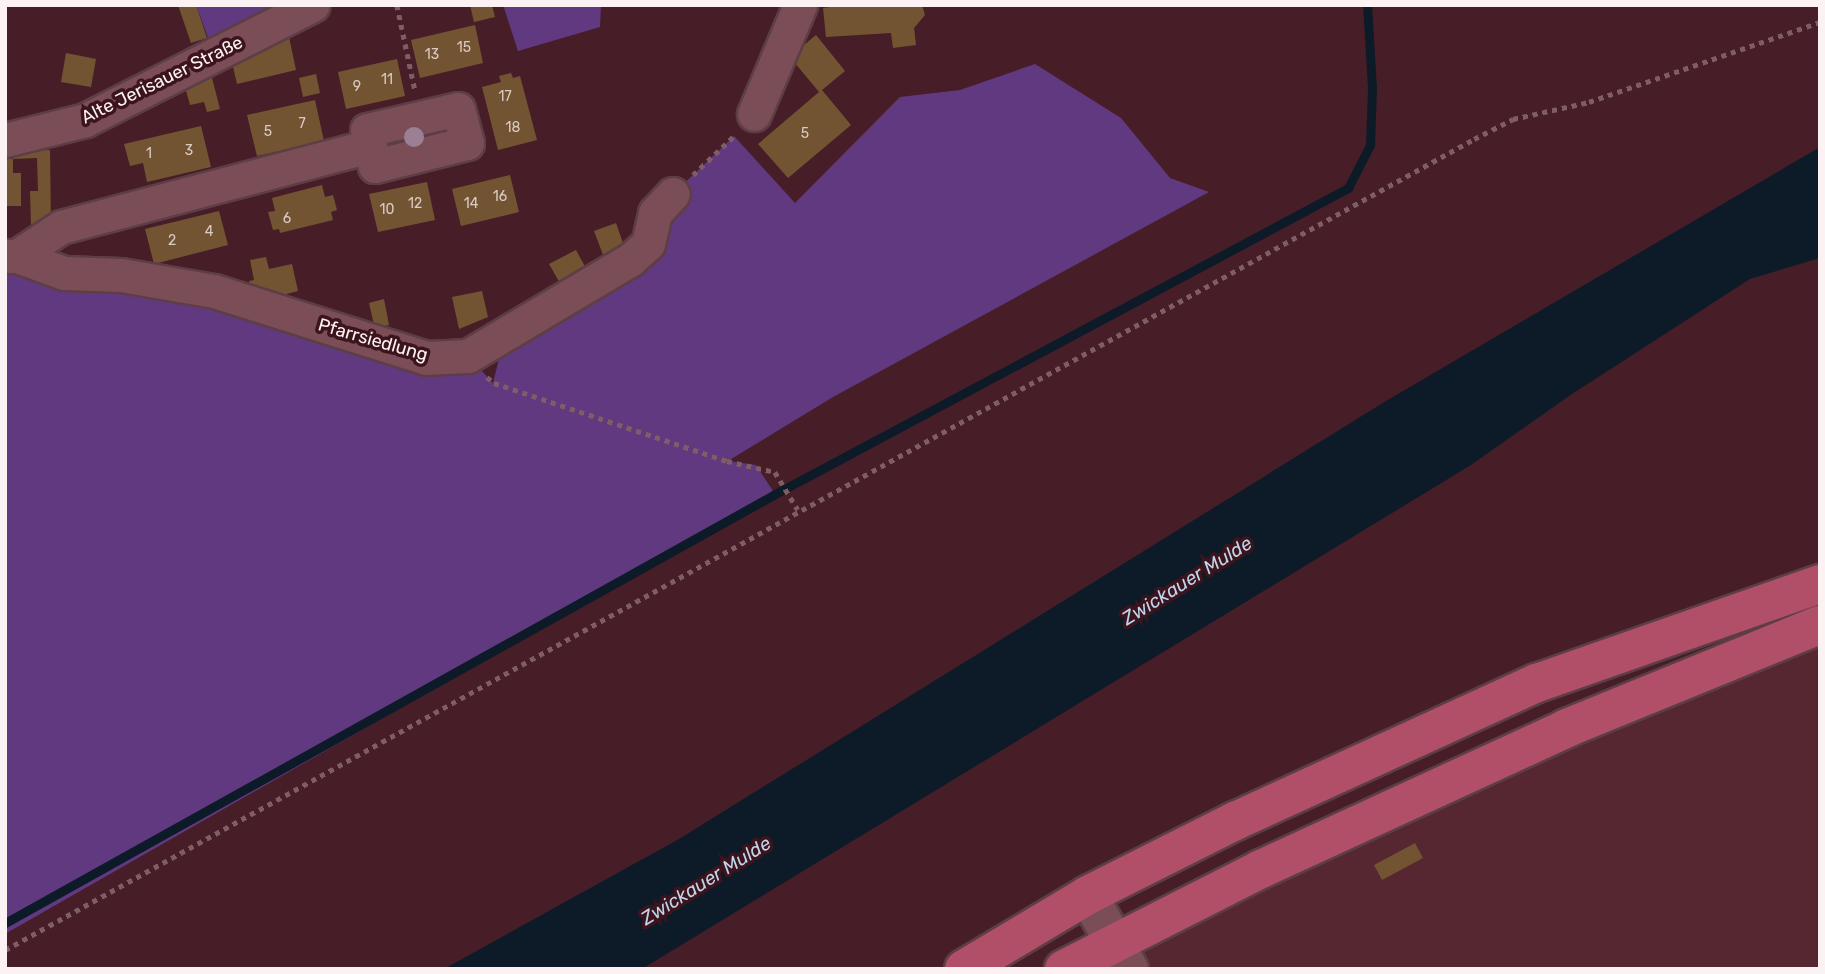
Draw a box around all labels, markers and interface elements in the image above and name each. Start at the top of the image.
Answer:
street label: Alte Jerisauer Straße [78,31,246,129]
house number: 15 [457,40,471,56]
house number: 13 [425,47,439,63]
house number: 11 [381,72,393,88]
house number: 9 [353,79,361,95]
house number: 17 [498,89,512,105]
house number: 7 [298,116,306,132]
house number: 18 [506,120,520,136]
house number: 5 [264,124,272,140]
house number: 5 [801,126,809,142]
house number: 3 [185,143,193,159]
house number: 1 [146,146,152,162]
house number: 16 [493,189,507,205]
house number: 12 [408,196,422,212]
house number: 14 [464,196,478,212]
house number: 10 [380,202,394,218]
house number: 6 [283,211,291,227]
house number: 4 [205,224,213,240]
house number: 2 [168,233,176,249]
street label: Pfarrsiedlung [316,314,430,366]
water label: Zwickauer Mulde [1118,532,1256,630]
water label: Zwickauer Mulde [637,832,775,930]

